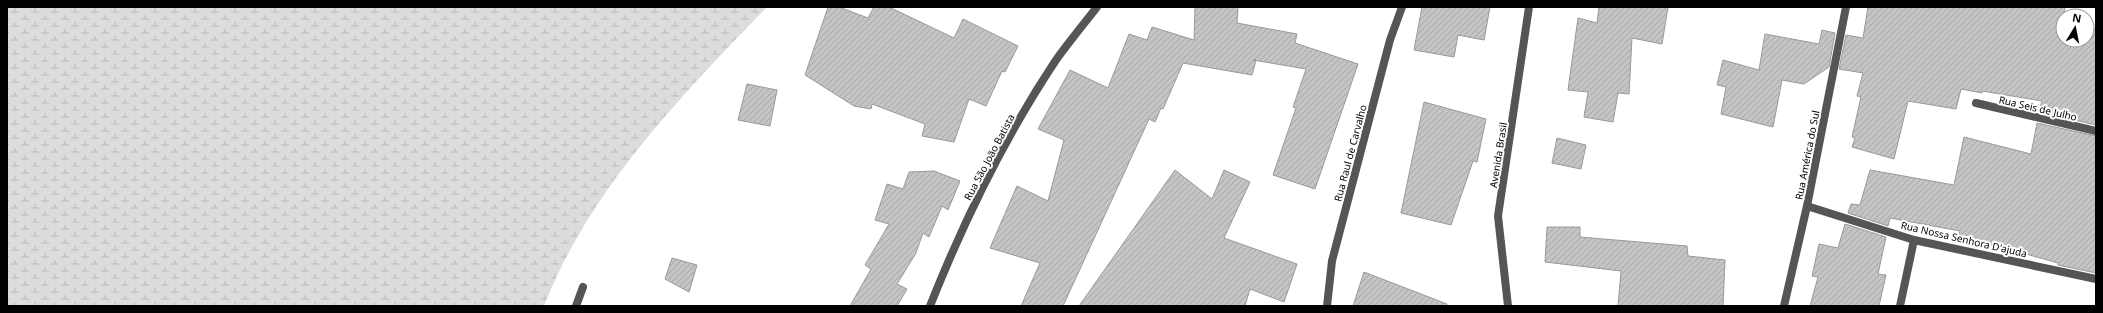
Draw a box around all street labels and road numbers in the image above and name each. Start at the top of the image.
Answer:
street label: Rua Seis de Julho [1998,92,2078,124]
street label: Rua Raul de Carvalho [1330,103,1370,203]
street label: Rua América do Sul [1791,109,1823,201]
street label: Rua São João Batista [960,111,1018,203]
street label: Avenida Brasil [1486,121,1510,189]
street label: Rua Nossa Senhora D'ajuda [1900,218,2028,260]

